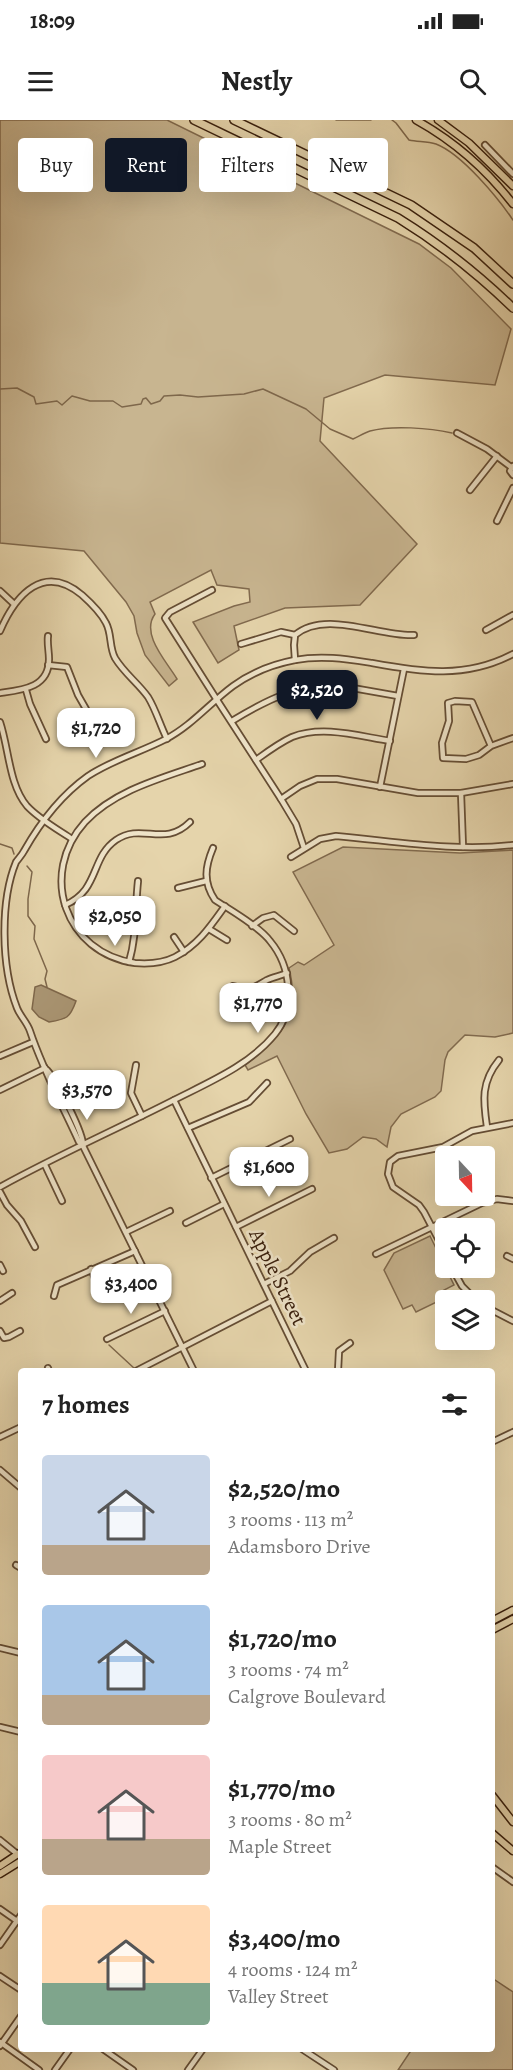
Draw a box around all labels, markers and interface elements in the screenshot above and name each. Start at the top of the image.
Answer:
text: 18:09 [30,6,75,36]
text: Nestly [221,63,292,99]
icon: menu [24,65,57,98]
icon: search [456,65,489,98]
chip: Buy [18,138,93,192]
chip: Rent [105,138,187,192]
chip: Filters [199,138,296,192]
chip: New [308,138,388,192]
pin: $2,520 [268,670,366,721]
text: $2,520 [291,676,343,703]
pin: $1,720 [47,708,145,759]
text: $1,720 [71,714,121,741]
pin: $2,050 [66,896,164,947]
text: $2,050 [88,902,142,929]
pin: $1,770 [209,983,307,1034]
text: $1,770 [234,989,283,1016]
pin: $3,570 [38,1070,136,1121]
text: $3,570 [62,1076,112,1103]
north arrow [435,1146,495,1206]
map controls [435,1146,495,1350]
pin: $1,600 [220,1147,318,1198]
text: $1,600 [243,1153,295,1180]
button: locate [435,1218,495,1278]
street label: Apple Street [242,1223,313,1330]
pin: $3,400 [82,1264,180,1315]
text: $3,400 [105,1270,157,1297]
button: layers [435,1290,495,1350]
text: 7 homes [42,1387,130,1422]
icon: filters [438,1388,471,1421]
text: $2,520/mo [228,1471,340,1506]
icon: home [90,1479,162,1551]
text: 3 rooms · 113 m² [228,1506,353,1533]
text: Adamsboro Drive [228,1533,371,1560]
text: $1,720/mo [228,1621,337,1656]
icon: home [90,1629,162,1701]
text: 3 rooms · 74 m² [228,1656,349,1683]
text: Calgrove Boulevard [228,1683,386,1710]
text: $1,770/mo [228,1771,335,1806]
icon: home [90,1779,162,1851]
text: 3 rooms · 80 m² [228,1806,352,1833]
text: Maple Street [228,1833,332,1860]
text: $3,400/mo [228,1921,340,1956]
icon: home [90,1929,162,2001]
text: 4 rooms · 124 m² [228,1956,358,1983]
text: Valley Street [228,1983,329,2010]

